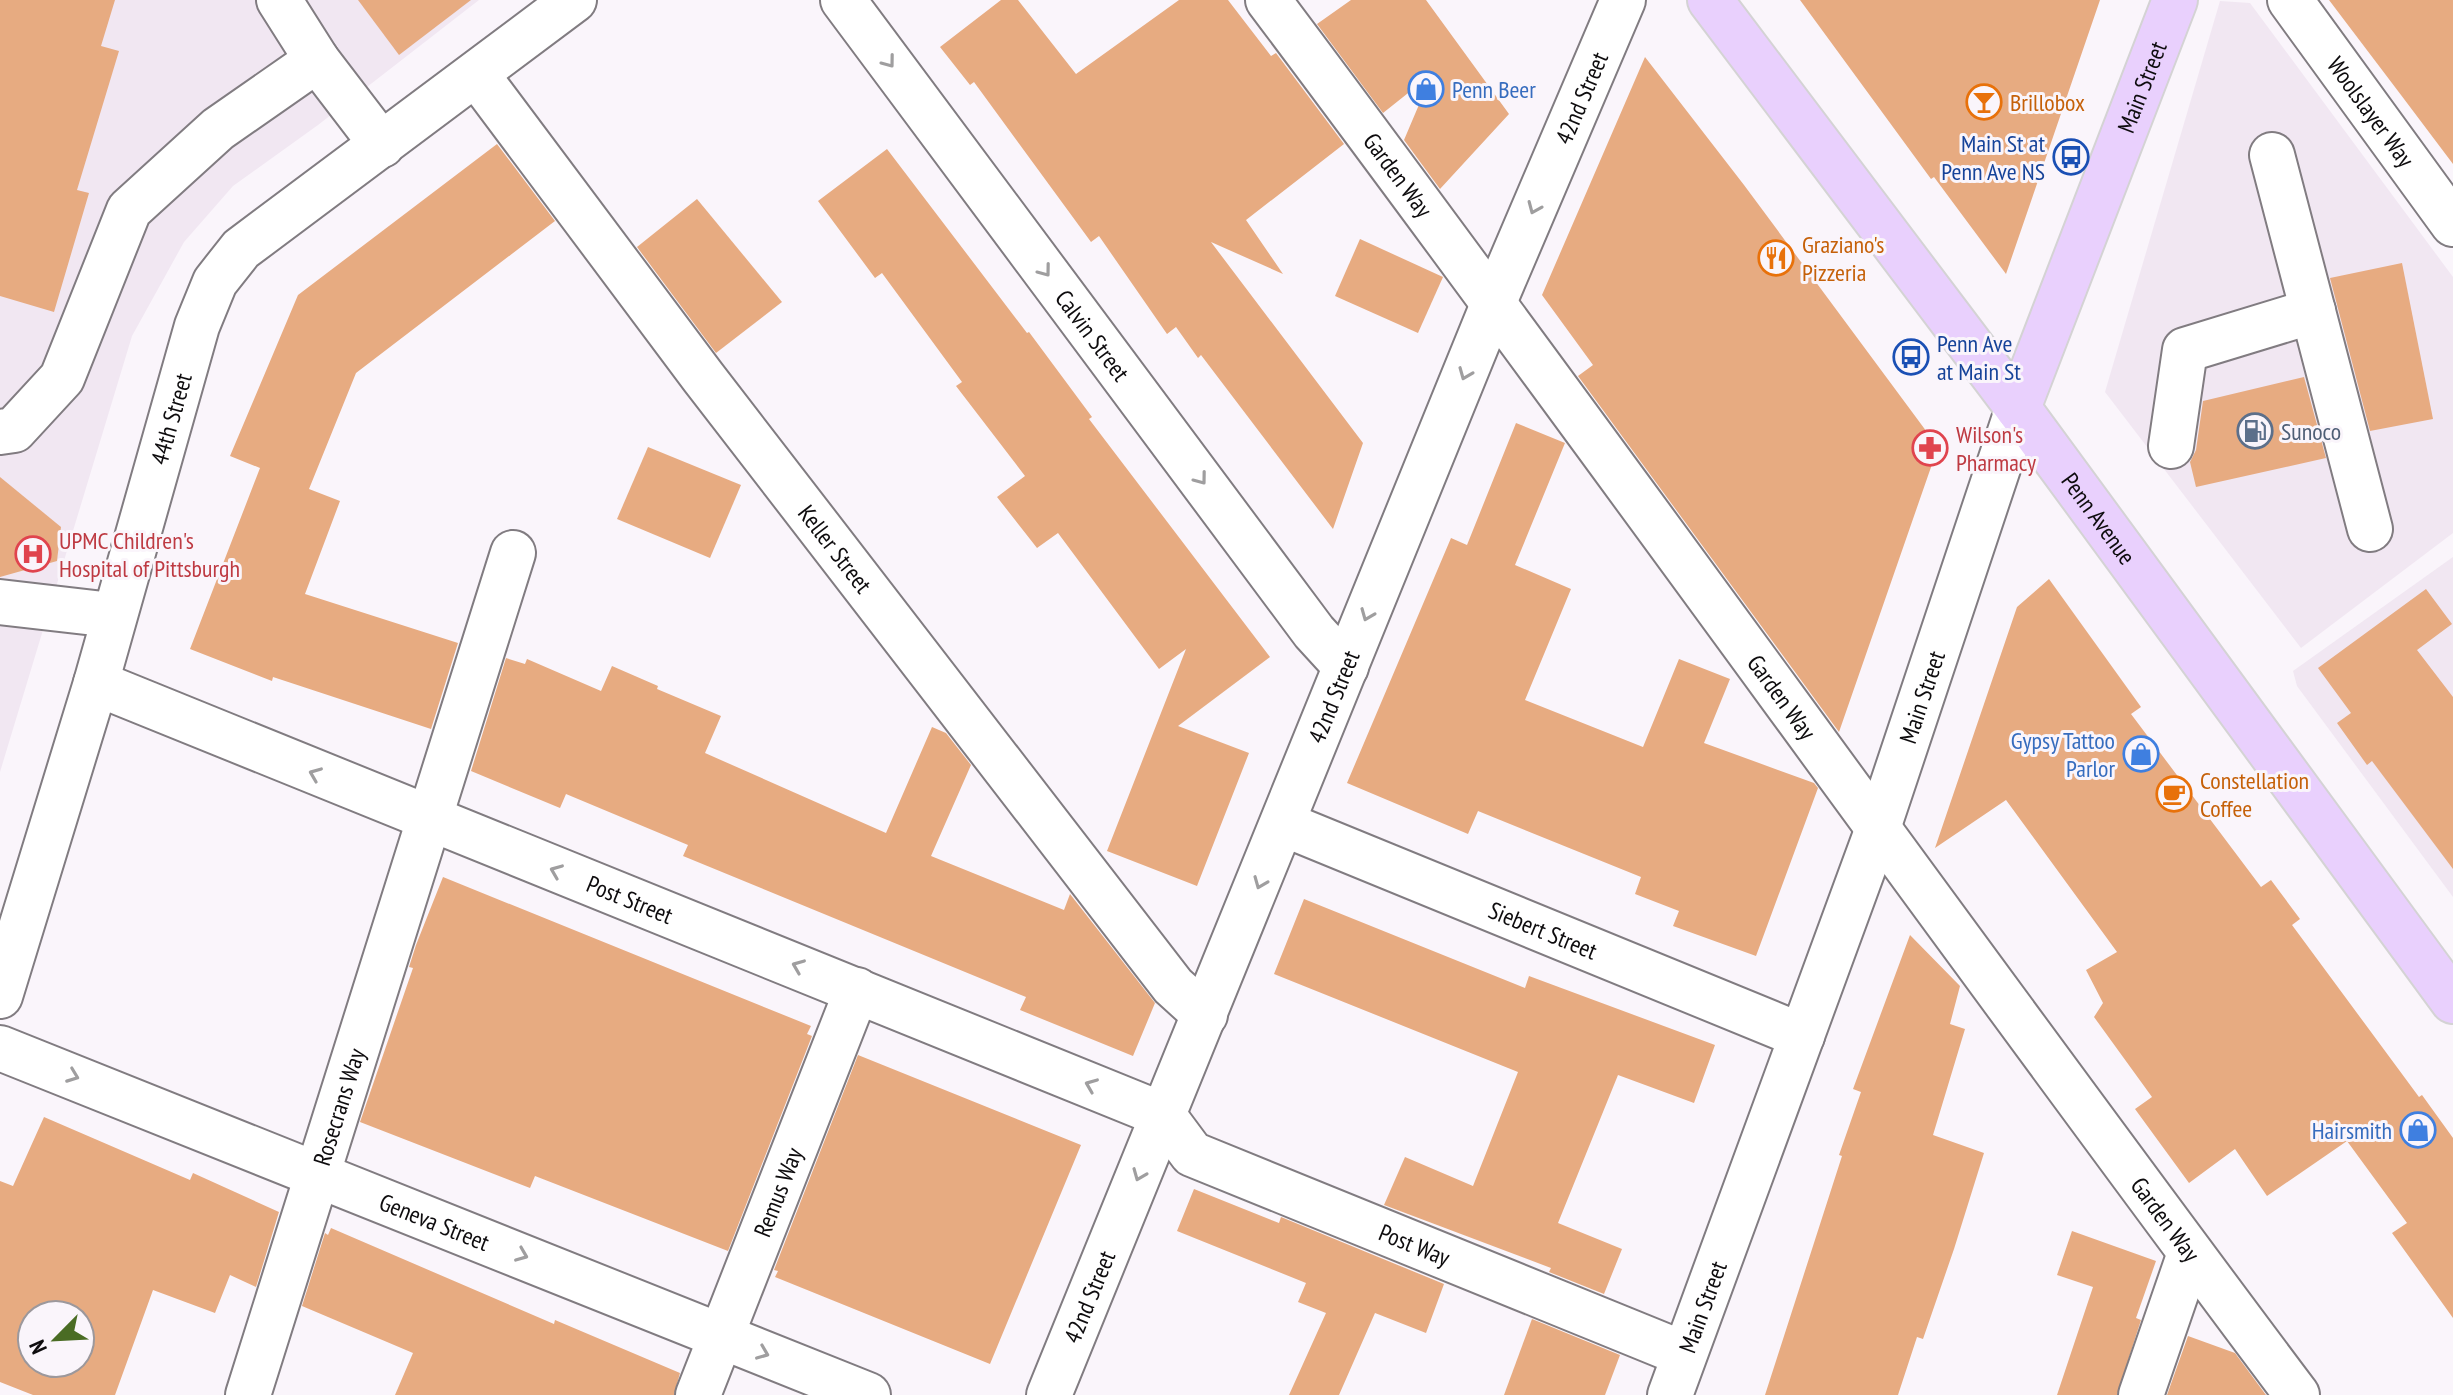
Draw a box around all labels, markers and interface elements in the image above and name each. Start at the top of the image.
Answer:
street label: Main Street [2110,36,2173,137]
street label: 42nd Street [1548,47,1615,149]
street label: Woolslayer Way [2321,50,2422,173]
one-way arrow [880,54,894,68]
shop icon: Penn Beer [1407,70,1445,108]
place label: Penn Beer [1452,74,1536,105]
bar icon: Brillobox [1965,83,2003,121]
place label: Brillobox [2010,87,2085,118]
street label: Garden Way [1357,126,1440,223]
place label: Main St at Penn Ave NS [1941,128,2045,187]
bus stop icon: Main St at Penn Ave NS [2052,138,2090,176]
one-way arrow [1528,200,1544,214]
place label: Graziano's Pizzeria [1802,229,1884,288]
restaurant icon: Graziano's Pizzeria [1757,239,1795,277]
one-way arrow [1035,262,1050,277]
street label: Calvin Street [1049,283,1137,387]
place label: Penn Ave at Main St [1937,328,2021,387]
bus stop icon: Penn Ave at Main St [1892,338,1930,376]
one-way arrow [1458,367,1475,381]
street label: 44th Street [143,369,199,468]
fuel station icon: Sunoco [2236,412,2274,450]
place label: Sunoco [2281,416,2341,447]
place label: Wilson's Pharmacy [1956,419,2036,478]
pharmacy icon: Wilson's Pharmacy [1911,429,1949,467]
street label: Penn Avenue [2055,466,2143,570]
one-way arrow [1191,470,1205,485]
street label: Keller Street [792,498,880,599]
place label: UPMC Children's Hospital of Pittsburgh [59,525,240,584]
hospital icon: UPMC Children's Hospital of Pittsburgh [14,535,52,573]
one-way arrow [1360,607,1377,621]
street label: 42nd Street [1301,645,1366,748]
street label: Main Street [1892,646,1952,747]
street label: Garden Way [1741,648,1823,745]
place label: Gypsy Tattoo Parlor [2011,725,2115,784]
shop icon: Gypsy Tattoo Parlor [2122,735,2160,773]
place label: Constellation Coffee [2200,765,2309,824]
one-way arrow [309,767,323,783]
cafe icon: Constellation Coffee [2155,775,2193,813]
one-way arrow [550,864,564,881]
street label: Post Street [582,868,678,931]
one-way arrow [1253,875,1269,889]
street label: Siebert Street [1484,894,1602,966]
one-way arrow [792,960,806,976]
street label: Rosecrans Way [306,1045,372,1169]
one-way arrow [65,1066,79,1083]
one-way arrow [1085,1078,1099,1095]
shop icon: Hairsmith [2399,1111,2437,1149]
place label: Hairsmith [2312,1115,2392,1146]
street label: Remus Way [746,1143,809,1241]
one-way arrow [1133,1167,1149,1181]
street label: Garden Way [2124,1171,2207,1268]
street label: Geneva Street [375,1186,494,1258]
street label: Post Way [1374,1216,1455,1273]
one-way arrow [514,1245,528,1262]
street label: 42nd Street [1056,1246,1122,1348]
street label: Main Street [1671,1256,1734,1357]
north arrow [16,1299,96,1379]
text: N [23,1336,53,1358]
one-way arrow [755,1343,769,1360]

